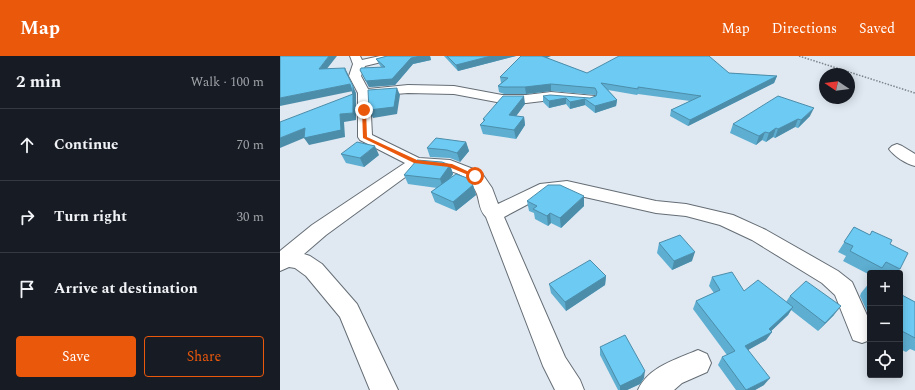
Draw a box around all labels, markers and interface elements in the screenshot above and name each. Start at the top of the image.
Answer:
text: Map [20,14,60,43]
text: Map [722,18,750,39]
text: Directions [772,18,837,39]
text: Saved [859,18,895,39]
north arrow [819,68,855,104]
text: 2 min [16,69,61,95]
text: Walk · 100 m [190,72,264,92]
route end [355,101,373,119]
text: Continue [54,133,119,156]
icon: ahead [16,134,38,156]
text: 70 m [237,135,264,155]
route start [466,167,484,185]
text: Turn right [54,205,127,228]
icon: right [16,206,38,228]
text: 30 m [237,207,264,227]
map controls [867,270,903,378]
button: + [867,270,903,306]
text: Arrive at destination [54,277,198,300]
icon: arrive [16,278,38,300]
button: − [867,306,903,342]
button: Save [16,336,136,377]
button: Share [144,336,264,377]
button: locate [867,342,903,378]

